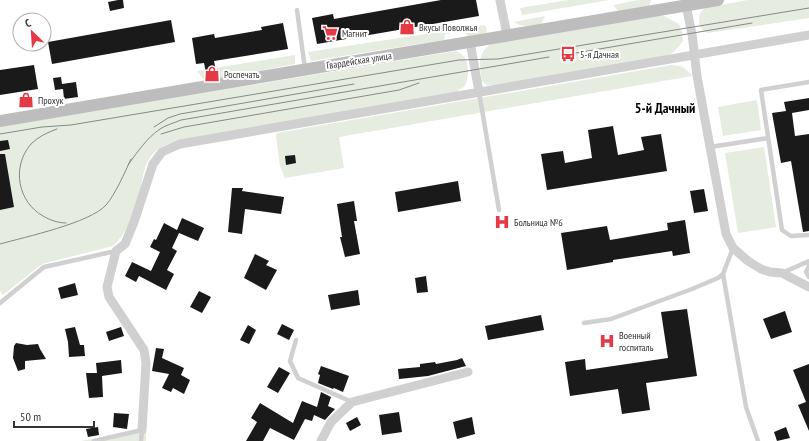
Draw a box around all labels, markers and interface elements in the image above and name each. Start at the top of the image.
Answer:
north arrow [12,12,52,52]
text: С [23,16,33,30]
shop icon: Вкусы Поволжья [398,18,416,36]
place label: Вкусы Поволжья [419,21,477,34]
supermarket icon: Магнит [321,24,339,42]
place label: Магнит [342,27,368,40]
bus stop icon: 5-я Дачная [559,45,577,63]
place label: 5-я Дачная [580,48,619,61]
street label: Гвардейская улица [326,49,393,72]
shop icon: Роспечать [203,65,221,83]
place label: Роспечать [224,68,260,81]
shop icon: Прохук [17,91,35,109]
place label: Прохук [38,94,64,107]
district label: 5-й Дачный [635,99,695,117]
hospital icon: Больница №6 [493,213,511,231]
place label: Больница №6 [514,216,563,229]
place label: Военный госпиталь [619,329,654,354]
hospital icon: Военный госпиталь [598,332,616,350]
scale bar [14,403,94,429]
text: 50 m [20,409,41,424]

